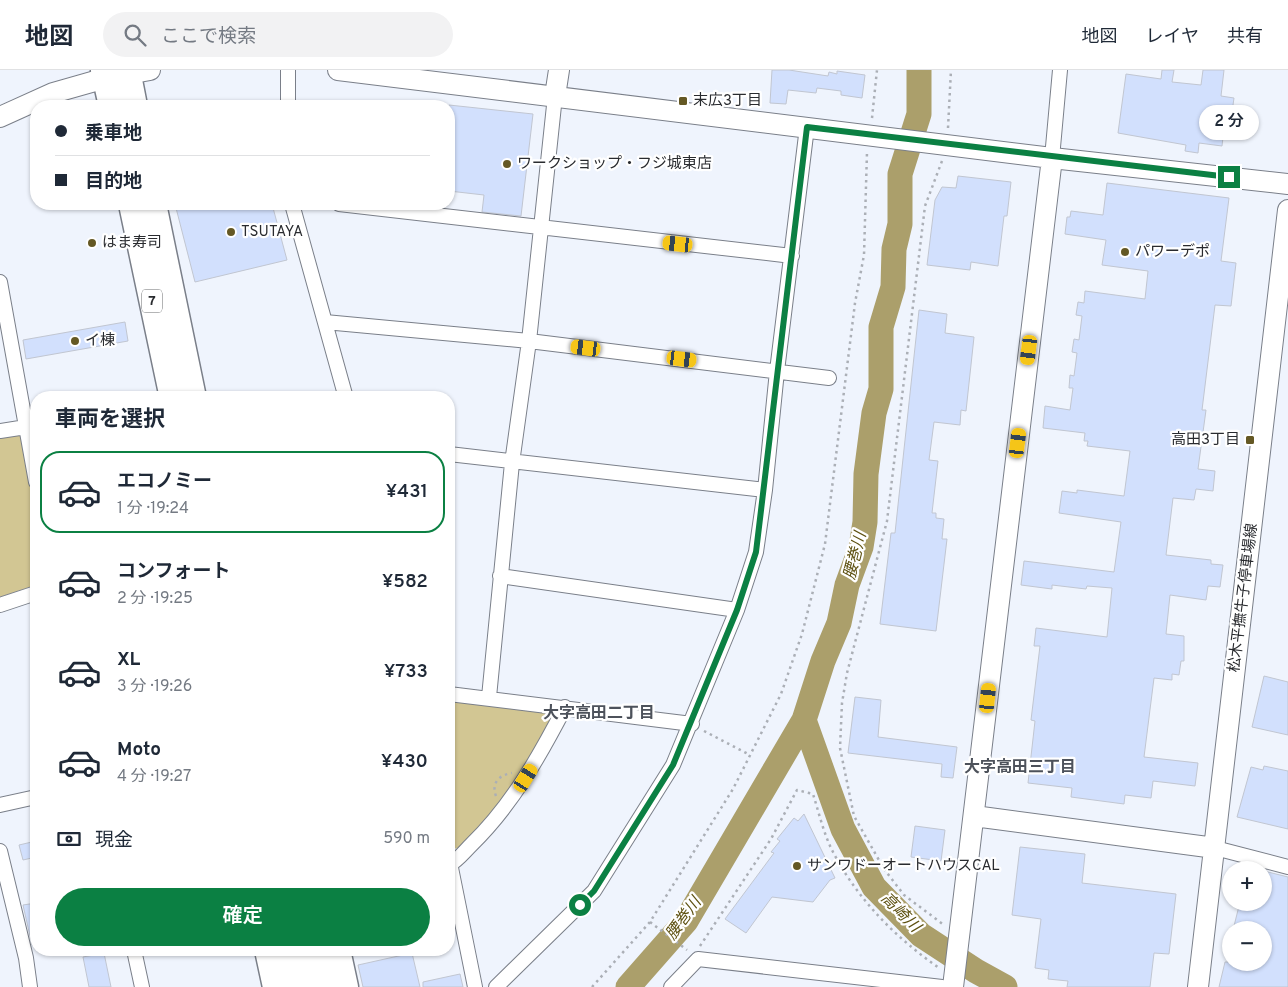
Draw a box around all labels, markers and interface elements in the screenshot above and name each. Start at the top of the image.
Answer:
search box [103,12,453,57]
icon: search [121,21,149,49]
text: 地図 [25,23,73,53]
text: ここで検索 [161,25,256,49]
text: 地図 [1082,26,1118,49]
text: レイヤ [1146,26,1199,49]
text: 共有 [1227,26,1263,49]
place label: 末広3丁目 [693,92,762,111]
marker: 末広3丁目 [677,95,689,107]
callout: 2 分 [1199,104,1259,140]
text: 2 分 [1214,112,1244,132]
text: 乗車地 [85,122,142,146]
place label: ワークショップ・フジ城東店 [517,155,712,174]
marker: ワークショップ・フジ城東店 [501,158,513,170]
route end [1218,166,1240,188]
text: 目的地 [85,170,142,194]
place label: TSUTAYA [241,223,303,242]
marker: TSUTAYA [225,226,237,238]
place label: はま寿司 [102,234,162,253]
car [662,235,693,253]
marker: はま寿司 [86,237,98,249]
place label: パワーデポ [1135,243,1210,262]
marker: パワーデポ [1119,246,1131,258]
road number: 7 [142,290,162,312]
place label: イ棟 [85,331,115,351]
car [1019,334,1038,366]
marker: イ棟 [69,335,81,347]
car [570,339,601,357]
car [666,350,697,368]
text: 車両を選択 [55,407,165,434]
car [1008,427,1027,459]
place label: 高田3丁目 [1171,431,1240,450]
marker: 高田3丁目 [1244,434,1256,446]
icon: car [57,470,102,515]
text: エコノミー [117,470,212,494]
text: ¥431 [386,480,428,504]
text: 1 分 · 19:24 [117,499,189,519]
street label: 松木平撫牛子停車場線 [1225,522,1263,674]
water label: 腰巻川 [840,528,872,582]
icon: car [57,560,102,605]
text: コンフォート [117,560,230,584]
text: ¥582 [382,570,428,594]
text: 2 分 · 19:25 [117,589,193,609]
text: XL [117,648,140,672]
icon: car [57,650,102,695]
text: ¥733 [384,660,428,684]
text: 3 分 · 19:26 [117,677,192,697]
car [978,682,997,714]
district label: 大字高田二丁目 [543,704,655,724]
text: Moto [117,738,161,762]
icon: car [57,740,102,785]
text: ¥430 [381,750,428,774]
district label: 大字高田三丁目 [964,758,1076,778]
car [511,761,540,795]
text: 4 分 · 19:27 [117,767,191,787]
icon: cash [55,825,83,853]
text: 現金 [95,829,133,853]
text: 590 m [383,829,430,849]
place label: サンワドーオートハウスCAL [807,857,1000,876]
marker: サンワドーオートハウスCAL [791,860,803,872]
map controls [1222,861,1272,971]
button: + [1222,861,1272,911]
button: 確定 [55,888,430,946]
water label: 高崎川 [876,889,925,938]
water label: 腰巻川 [662,892,707,944]
route start [569,894,591,916]
button: − [1222,921,1272,971]

